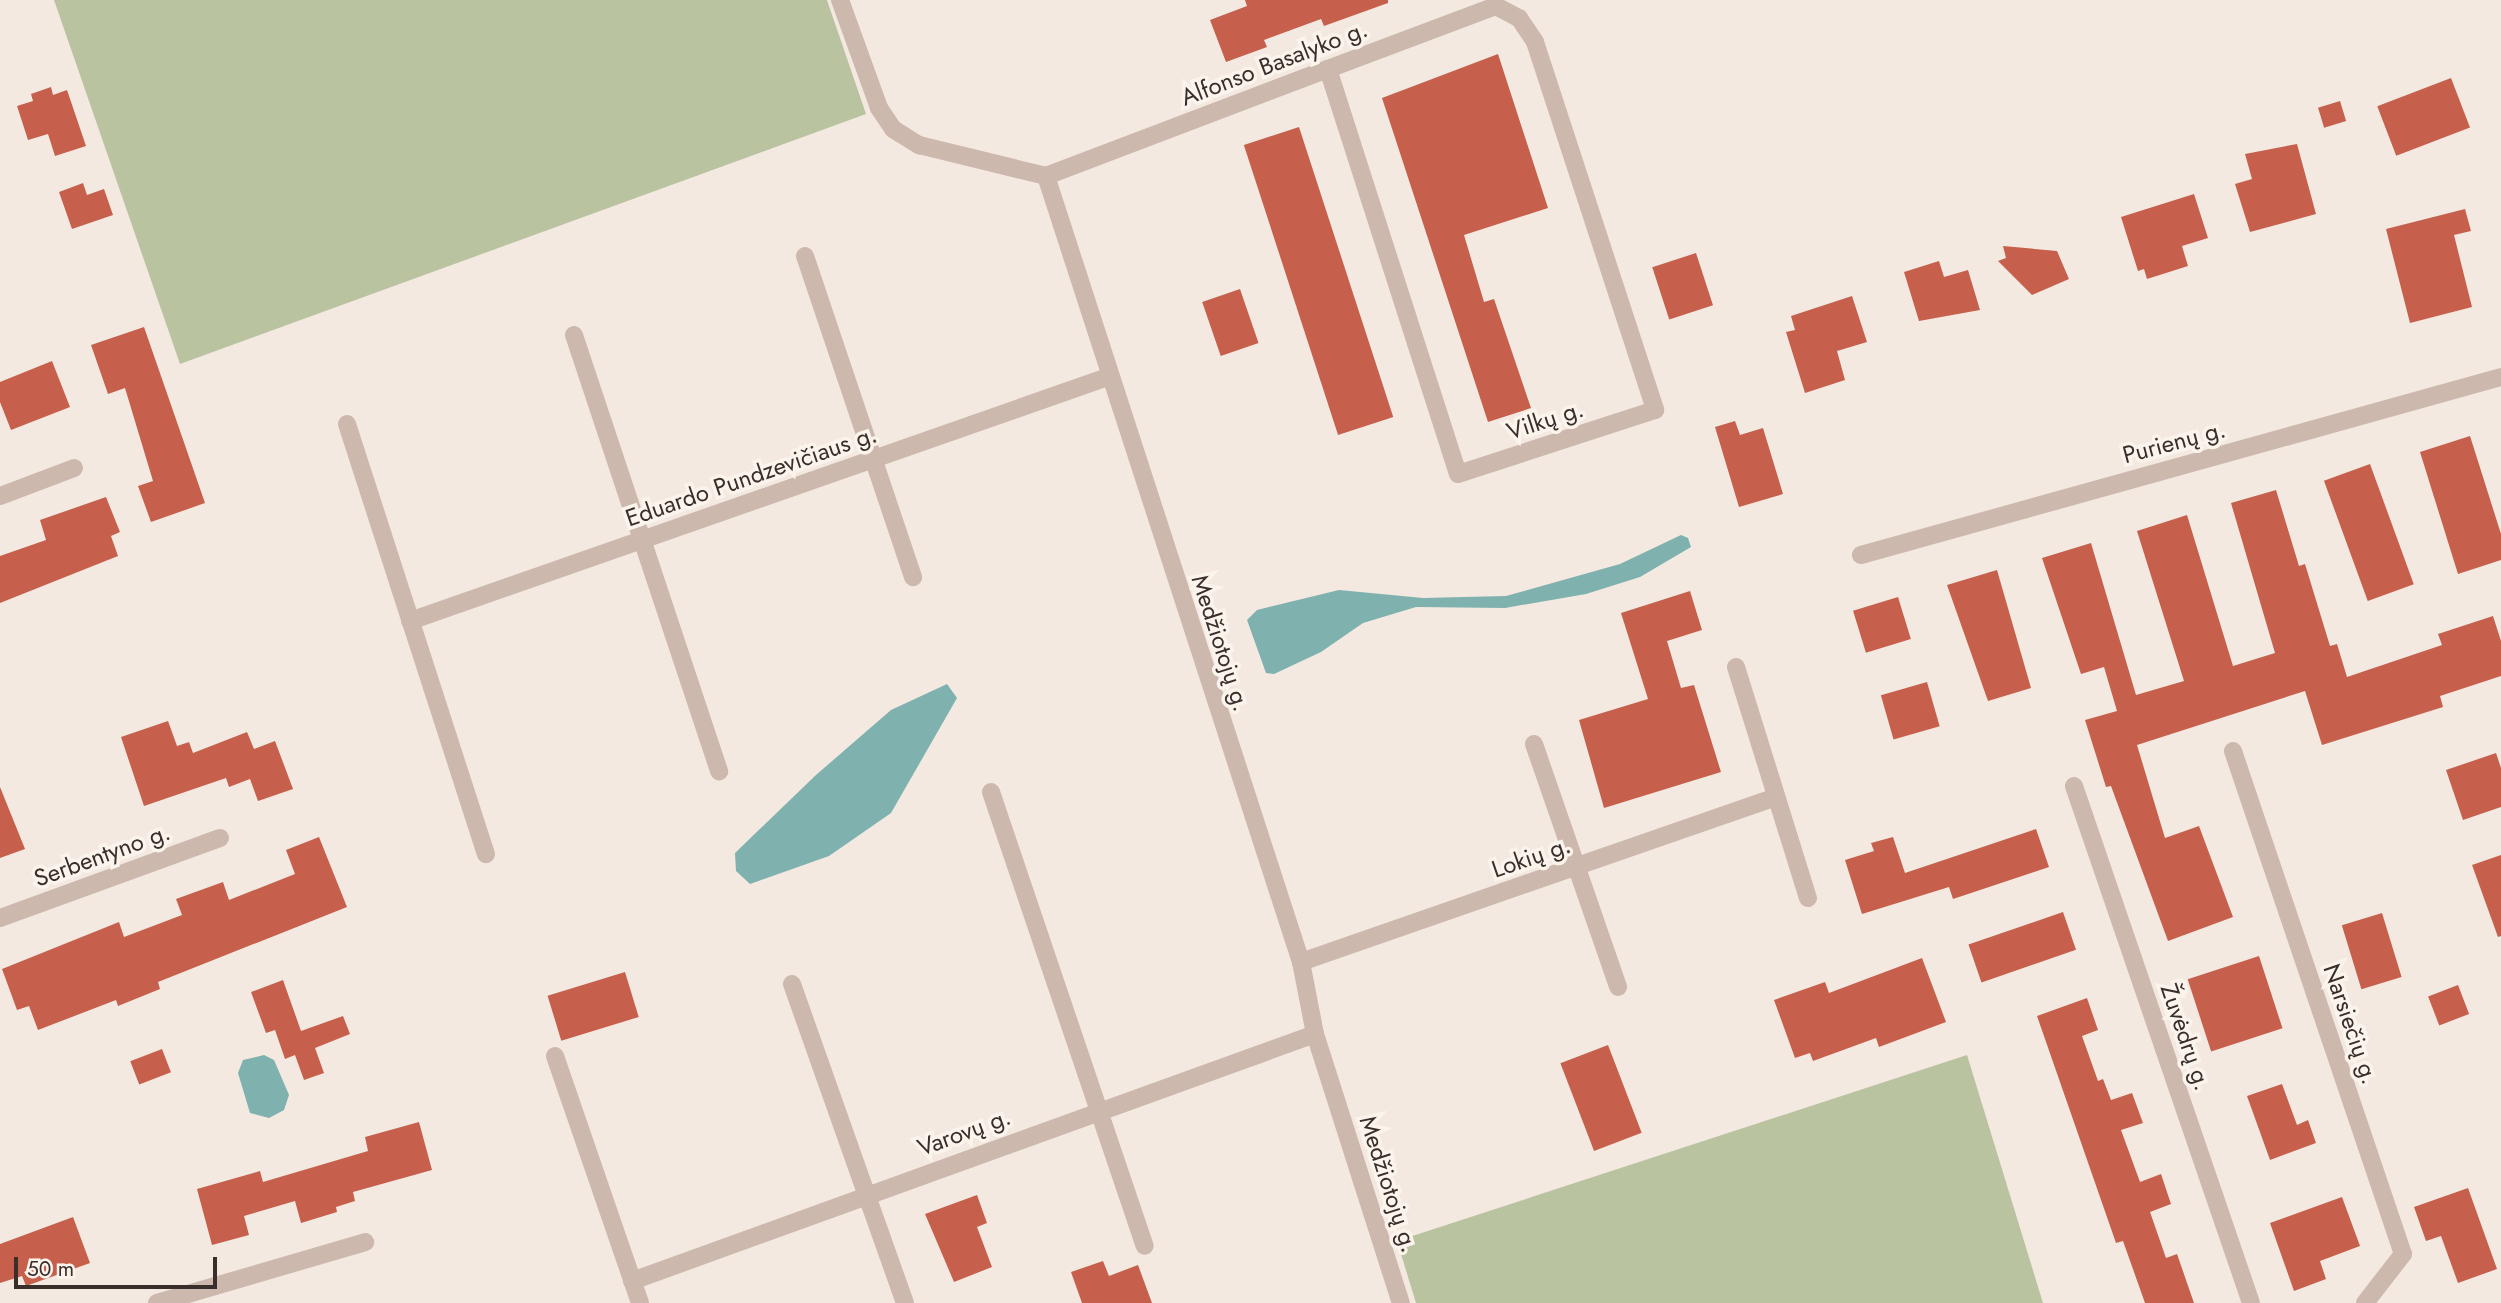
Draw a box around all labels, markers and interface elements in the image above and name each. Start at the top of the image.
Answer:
street label: Alfonso Basalyko g. [1177,14,1371,112]
street label: Vilkų g. [1503,394,1587,446]
street label: Purienų g. [2119,414,2229,470]
street label: Eduardo Pundzevičiaus g. [622,419,880,533]
street label: Medžiotojų g. [1185,571,1257,715]
street label: Serbentyno g. [30,817,174,893]
street label: Lokių g. [1488,830,1574,884]
street label: Narsiečių g. [2317,960,2385,1088]
street label: Žuvėdrų g. [2154,980,2218,1094]
street label: Varovų g. [914,1102,1014,1162]
street label: Medžiotojų g. [1353,1112,1425,1256]
scale bar [18,1244,220,1288]
text: 50 m [27,1254,74,1284]

